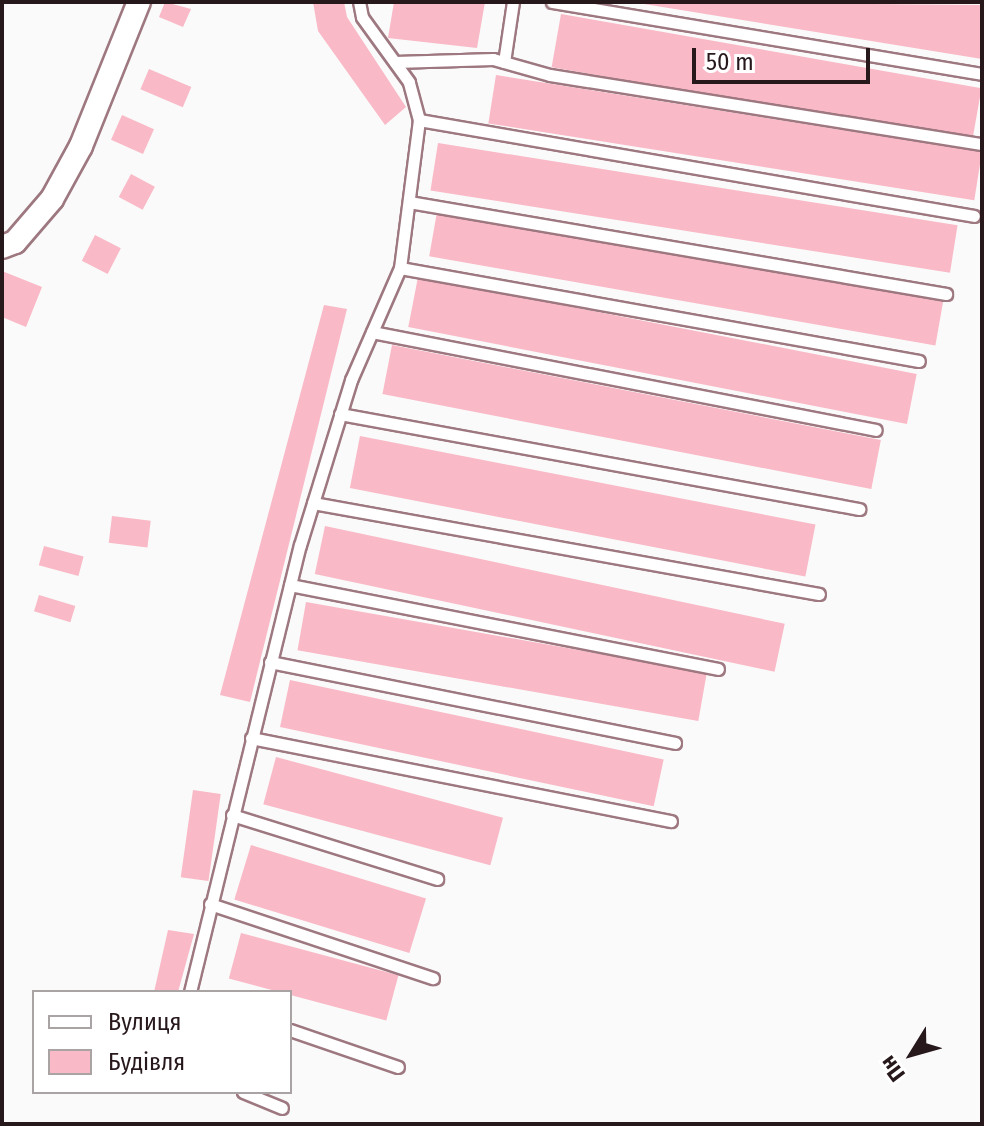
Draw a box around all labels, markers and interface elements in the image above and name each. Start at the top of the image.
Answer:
scale bar [696,32,874,82]
text: 50 m [706,48,754,76]
legend [32,990,292,1094]
text: Вулиця [108,1008,181,1036]
north arrow [872,1014,952,1094]
text: Будівля [108,1048,185,1076]
text: Пн [874,1051,911,1087]

